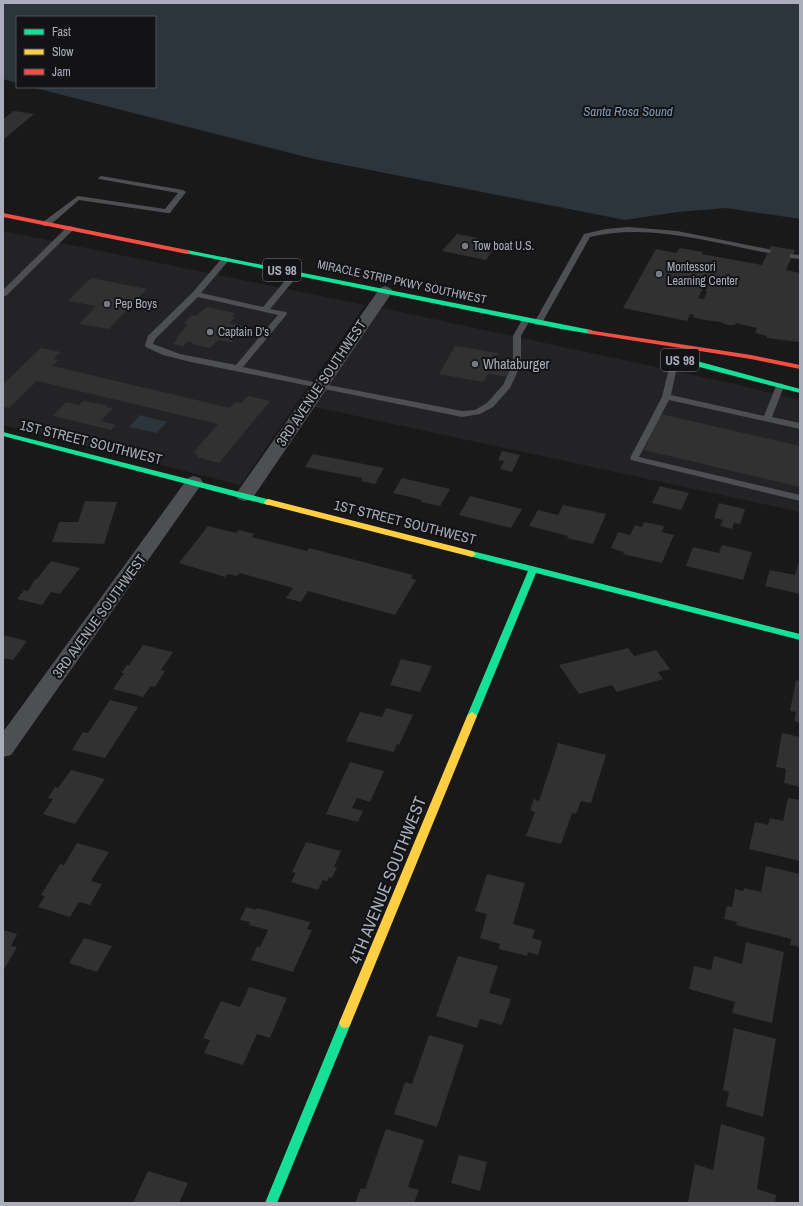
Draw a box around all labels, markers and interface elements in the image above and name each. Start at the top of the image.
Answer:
legend [16,16,156,88]
text: Fast [52,24,71,40]
text: Slow [52,44,74,60]
text: Jam [52,64,71,80]
water label: Santa Rosa Sound [583,103,673,120]
place label: Tow boat U.S. [473,238,534,254]
marker: Tow boat U.S. [460,241,470,251]
street label: MIRACLE STRIP PKWY SOUTHWEST [316,256,488,308]
road number: US 98 [263,259,301,281]
place label: Montessori Learning Center [667,259,739,289]
marker: Montessori Learning Center [654,269,664,279]
place label: Pep Boys [115,296,157,312]
marker: Pep Boys [102,299,112,309]
street label: 3RD AVENUE SOUTHWEST [272,316,370,450]
place label: Captain D's [218,324,269,340]
marker: Captain D's [205,327,215,337]
road number: US 98 [661,349,699,371]
place label: Whataburger [483,355,550,373]
marker: Whataburger [470,359,480,369]
street label: 1ST STREET SOUTHWEST [18,416,164,468]
street label: 1ST STREET SOUTHWEST [332,496,478,548]
street label: 3RD AVENUE SOUTHWEST [48,551,150,681]
street label: 4TH AVENUE SOUTHWEST [343,792,431,967]

